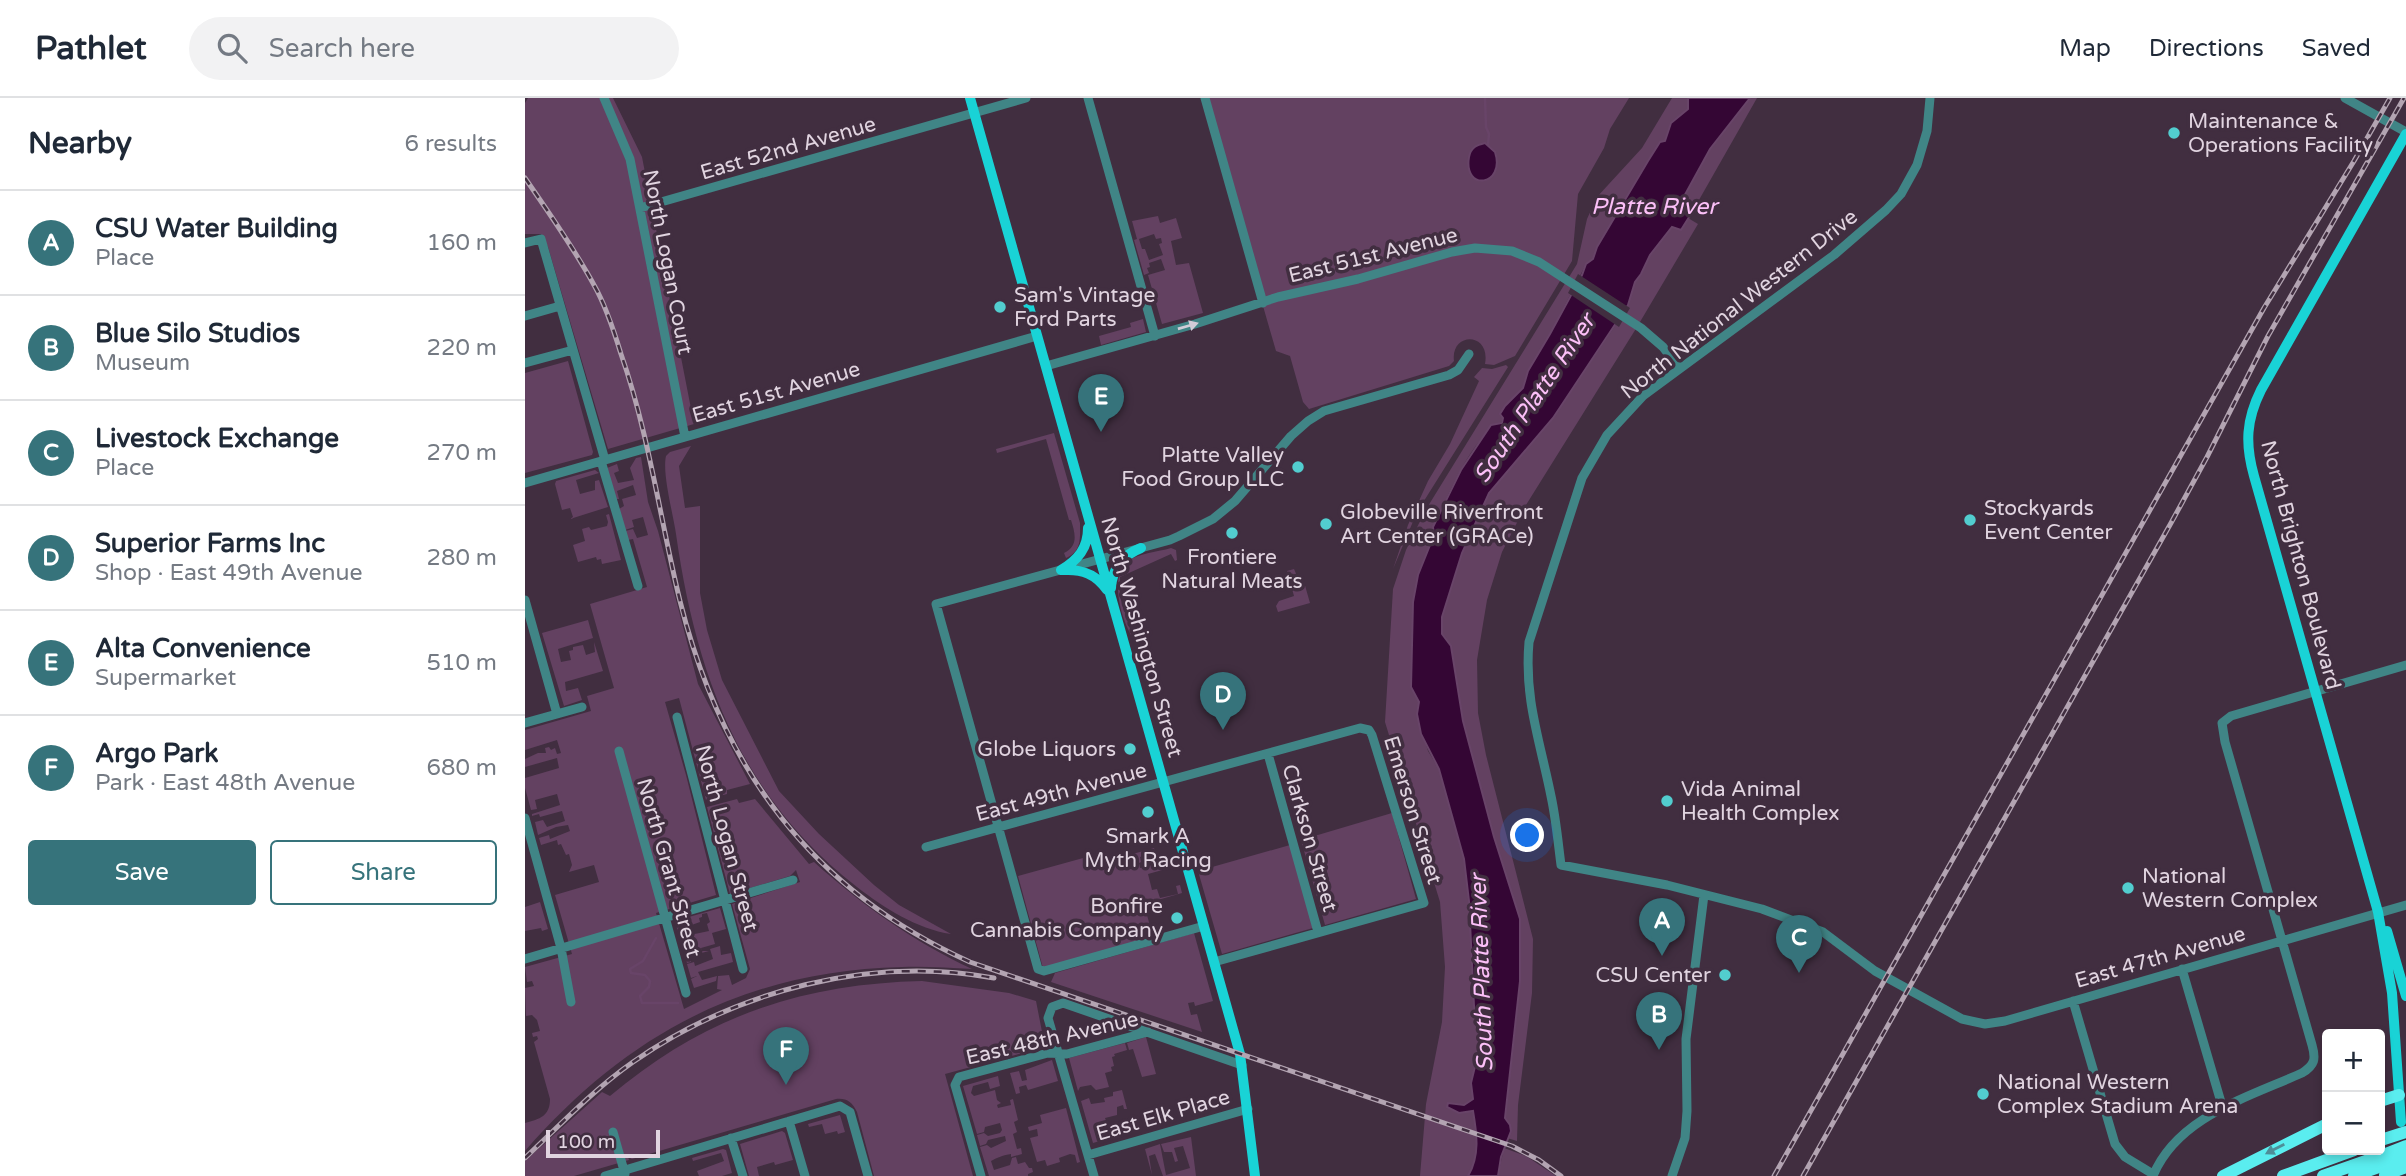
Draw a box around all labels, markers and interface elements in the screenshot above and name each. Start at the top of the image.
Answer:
search box [189,17,679,80]
text: Pathlet [35,29,147,68]
icon: search [213,29,251,67]
text: Search here [269,33,415,64]
text: Map [2059,34,2111,63]
text: Directions [2149,34,2264,63]
text: Saved [2302,34,2371,63]
place label: Maintenance & Operations Facility [2188,109,2373,158]
street label: East 52nd Avenue [697,111,879,186]
text: Nearby [28,125,132,162]
marker: Maintenance & Operations Facility [2166,125,2182,141]
text: 6 results [404,130,497,158]
street label: North Logan Court [637,168,698,357]
water label: Platte River [1591,193,1720,221]
street label: North National Western Drive [1616,204,1863,405]
text: CSU Water Building [95,213,338,244]
street label: East 51st Avenue [1286,222,1460,289]
text: A [42,229,60,257]
text: 160 m [427,229,497,257]
text: Place [95,244,154,272]
place label: Sam's Vintage Ford Parts [1014,283,1155,332]
marker: Sam's Vintage Ford Parts [992,299,1008,315]
water label: South Platte River [1468,306,1603,488]
text: Blue Silo Studios [95,318,300,349]
one-way arrow [1178,321,1199,331]
text: B [43,334,59,362]
text: 220 m [427,334,497,362]
text: Museum [95,349,190,377]
street label: East 51st Avenue [689,357,863,428]
pin: E [1078,374,1124,432]
text: Livestock Exchange [95,423,339,454]
street label: North Brighton Boulevard [2255,438,2346,692]
text: C [43,439,59,467]
text: 270 m [427,439,497,467]
place label: Platte Valley Food Group LLC [1121,443,1284,492]
text: Place [95,454,154,482]
marker: Platte Valley Food Group LLC [1290,459,1306,475]
place label: Stockyards Event Center [1984,496,2112,545]
place label: Globeville Riverfront Art Center (GRACe) [1340,500,1543,549]
marker: Stockyards Event Center [1962,512,1978,528]
street label: North Washington Street [1095,514,1188,760]
marker: Globeville Riverfront Art Center (GRACe) [1318,516,1334,532]
marker: Frontiere Natural Meats [1224,525,1240,541]
text: Superior Farms Inc [95,528,325,559]
text: D [42,544,60,572]
text: 280 m [427,544,497,572]
place label: Frontiere Natural Meats [1161,545,1303,594]
text: Shop · East 49th Avenue [95,559,363,587]
text: Alta Convenience [95,633,311,664]
text: E [44,649,58,677]
text: 510 m [427,649,497,677]
text: Supermarket [95,664,236,692]
pin: D [1200,672,1246,730]
street label: Emerson Street [1378,733,1447,887]
place label: Globe Liquors [977,737,1116,762]
text: Argo Park [95,738,218,769]
marker: Globe Liquors [1122,741,1138,757]
street label: North Logan Street [690,742,763,934]
text: F [44,754,58,782]
text: 680 m [427,754,497,782]
street label: East 49th Avenue [973,758,1150,827]
street label: Clarkson Street [1277,762,1343,915]
text: Park · East 48th Avenue [95,769,355,797]
street label: North Grant Street [631,776,706,961]
place label: Vida Animal Health Complex [1681,777,1840,826]
marker: Vida Animal Health Complex [1659,793,1675,809]
marker: Smark A Myth Racing [1140,804,1156,820]
your location [1510,818,1544,852]
place label: Smark A Myth Racing [1084,824,1212,873]
button: Save [28,840,256,905]
button: Share [270,840,497,905]
place label: National Western Complex [2142,864,2318,913]
water label: South Platte River [1464,871,1499,1072]
marker: National Western Complex [2120,880,2136,896]
place label: Bonfire Cannabis Company [970,894,1163,943]
pin: A [1639,898,1685,956]
marker: Bonfire Cannabis Company [1169,910,1185,926]
pin: C [1776,915,1822,973]
street label: East 47th Avenue [2072,921,2248,994]
place label: CSU Center [1596,963,1711,988]
marker: CSU Center [1717,967,1733,983]
pin: B [1636,992,1682,1050]
street label: East 48th Avenue [963,1006,1141,1071]
pin: F [763,1027,809,1085]
map controls [2322,1029,2385,1155]
button: + [2322,1029,2385,1092]
place label: National Western Complex Stadium Arena [1997,1070,2238,1119]
street label: East Elk Place [1093,1084,1233,1147]
marker: National Western Complex Stadium Arena [1975,1086,1991,1102]
button: − [2322,1092,2385,1155]
scale bar [546,1127,660,1159]
text: 100 m [557,1131,615,1153]
one-way arrow [2265,1144,2285,1155]

